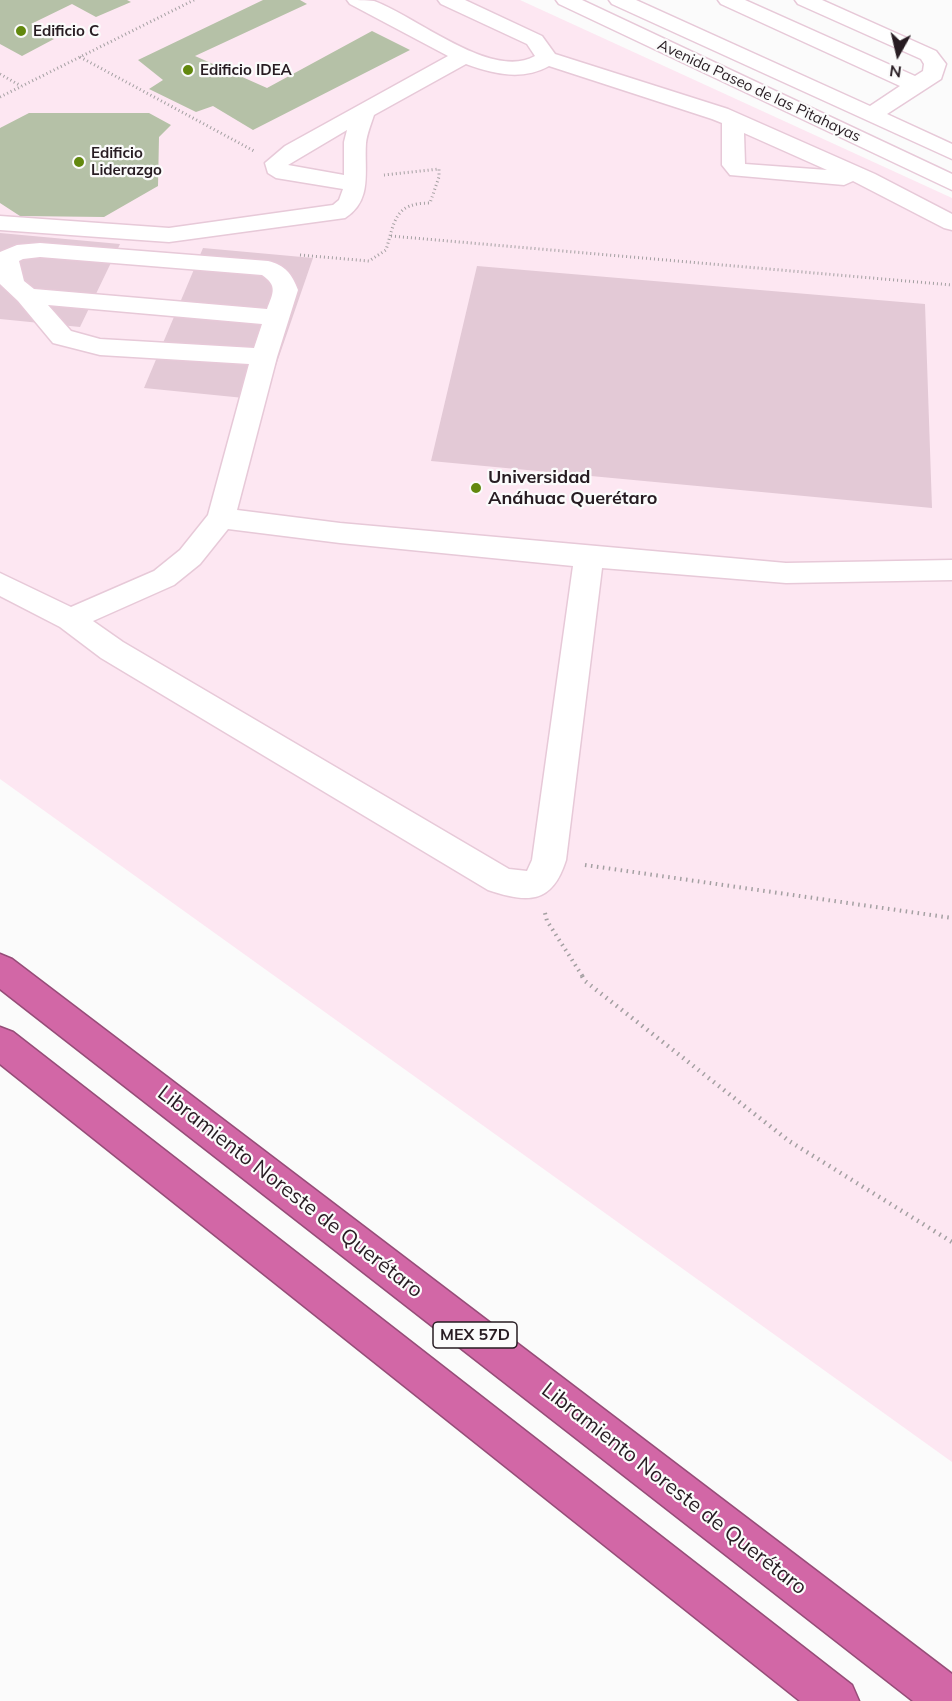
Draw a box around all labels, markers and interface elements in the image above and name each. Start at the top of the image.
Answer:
place label: Edificio C [33,22,99,40]
marker: Edificio C [14,24,28,38]
north arrow [868,24,928,84]
street label: Avenida Paseo de las Pitahayas [655,36,863,146]
place label: Edificio IDEA [200,61,292,79]
text: N [888,61,903,83]
marker: Edificio IDEA [181,63,195,77]
place label: Edificio Liderazgo [91,144,162,179]
marker: Edificio Liderazgo [72,155,86,169]
place label: Universidad Anáhuac Querétaro [488,467,657,510]
marker: Universidad Anáhuac Querétaro [469,481,483,495]
street label: Libramiento Noreste de Querétaro [152,1081,428,1303]
road number: MEX 57D [433,1322,517,1348]
street label: Libramiento Noreste de Querétaro [536,1378,812,1600]

